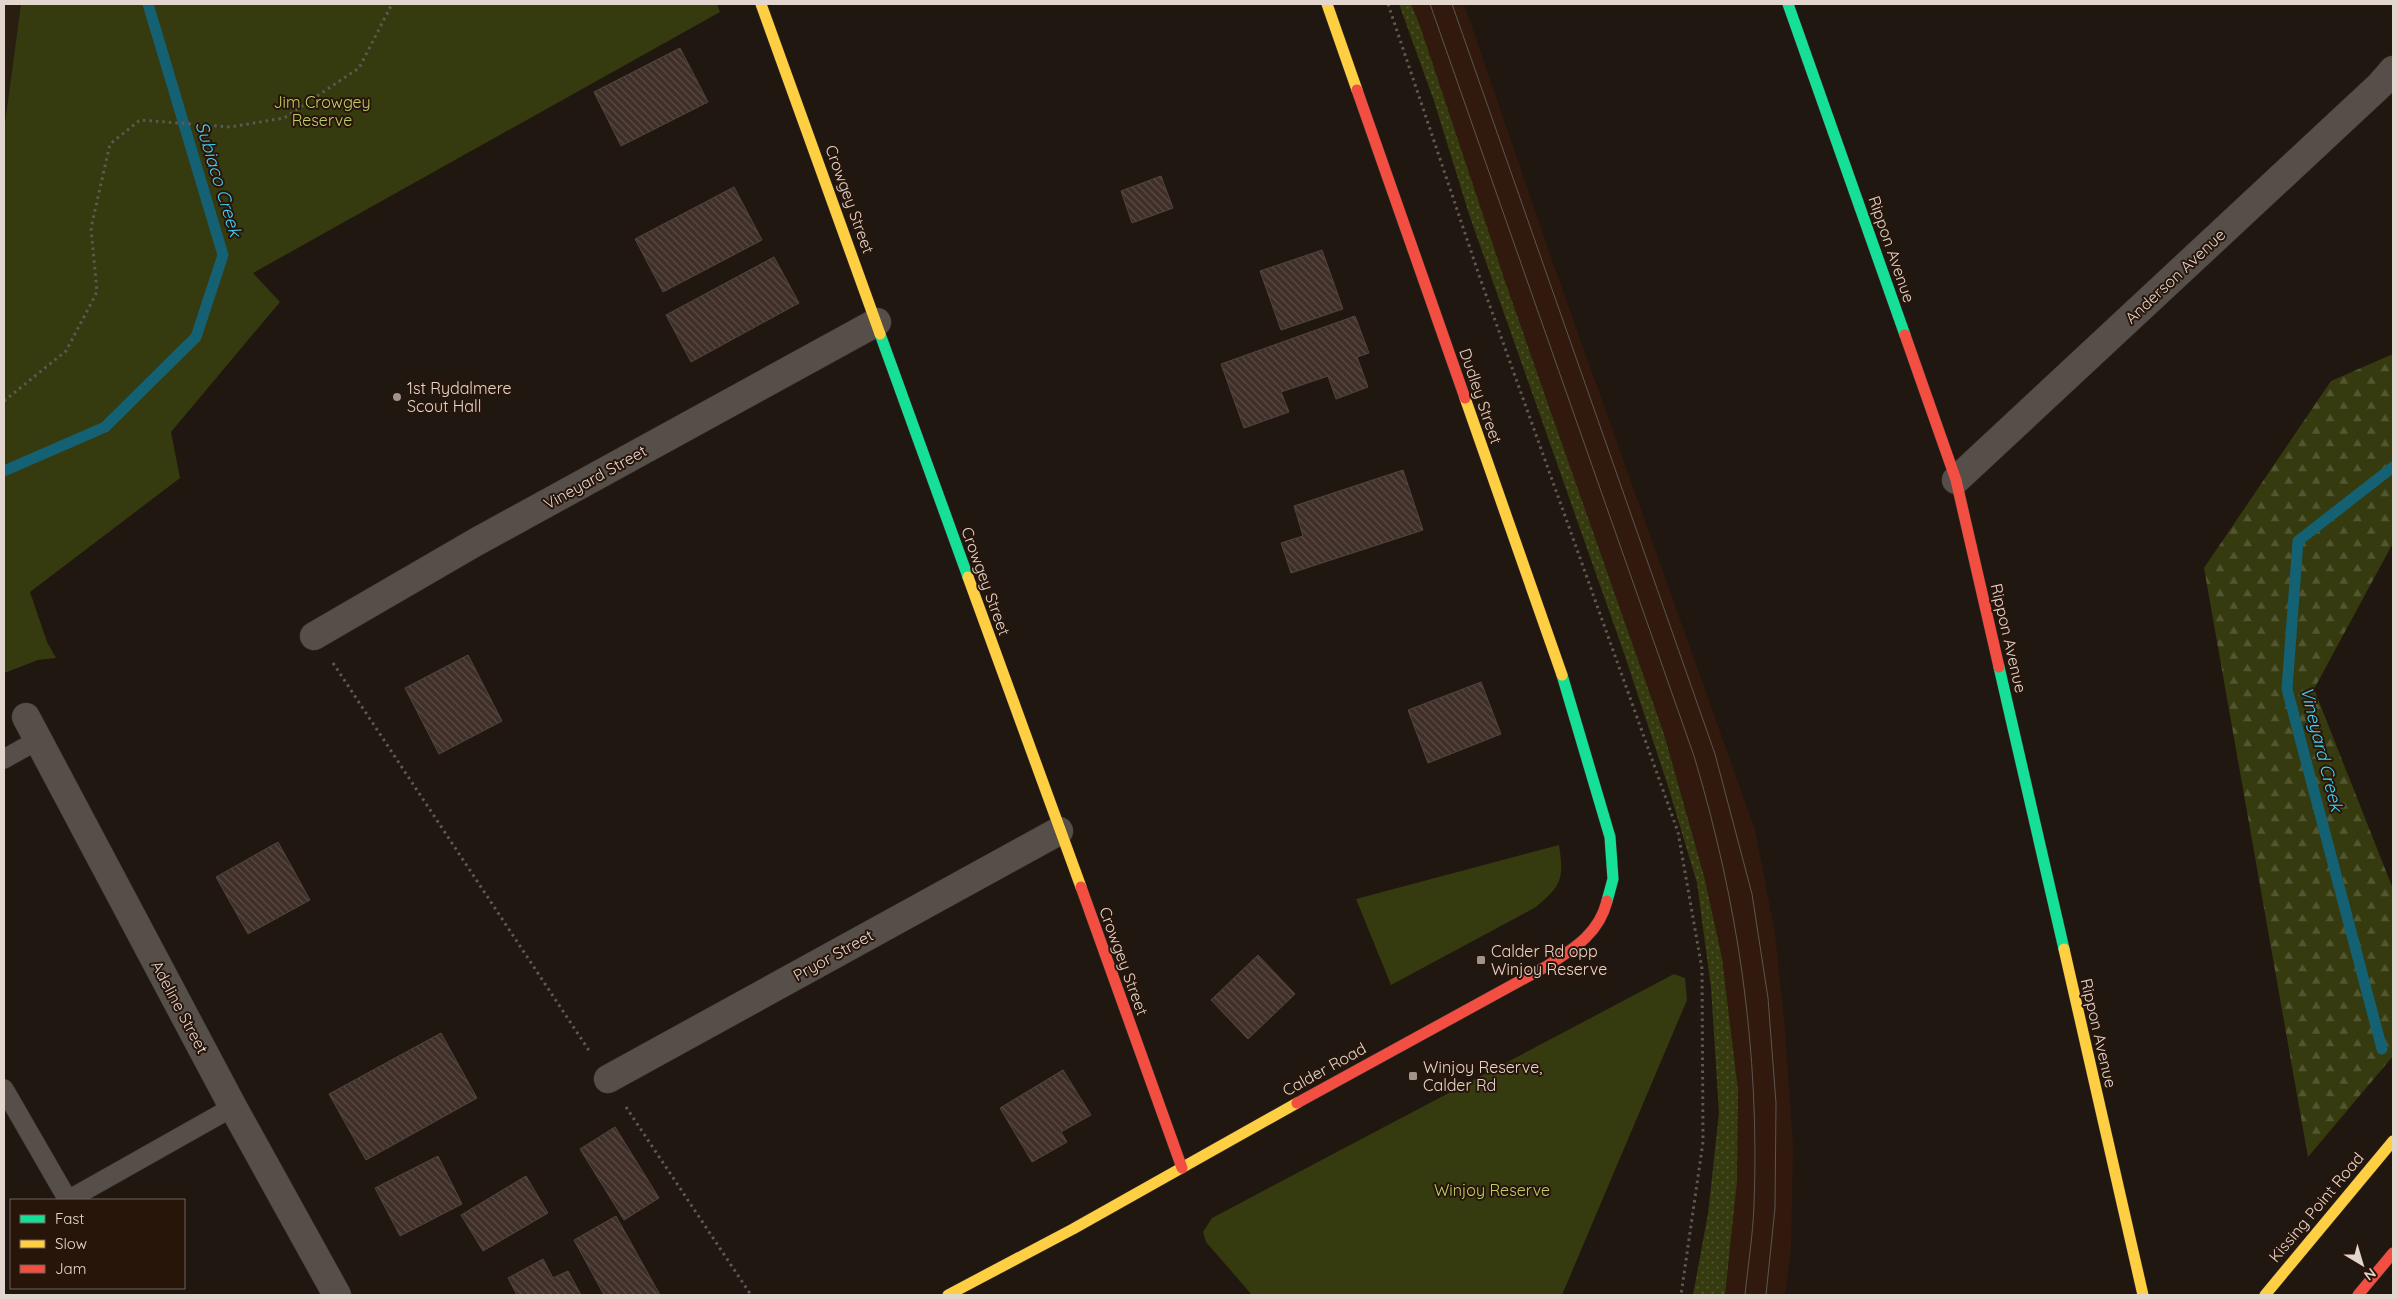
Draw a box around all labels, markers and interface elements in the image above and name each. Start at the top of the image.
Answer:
park label: Jim Crowgey Reserve [273,92,371,130]
water label: Subiaco Creek [191,119,248,241]
street label: Crowgey Street [821,142,879,256]
street label: Rippon Avenue [1864,193,1920,305]
street label: Anderson Avenue [2121,224,2229,328]
street label: Dudley Street [1455,345,1507,447]
place label: 1st Rydalmere Scout Hall [407,378,512,416]
marker: 1st Rydalmere Scout Hall [391,391,403,403]
street label: Vineyard Street [540,440,650,514]
street label: Crowgey Street [957,524,1015,638]
street label: Rippon Avenue [1987,581,2031,695]
water label: Vineyard Creek [2295,684,2349,815]
street label: Crowgey Street [1095,904,1153,1018]
street label: Pryor Street [789,925,877,985]
place label: Calder Rd opp Winjoy Reserve [1491,941,1607,979]
marker: Calder Rd opp Winjoy Reserve [1475,954,1487,966]
street label: Adeline Street [147,957,213,1057]
street label: Rippon Avenue [2077,976,2121,1090]
street label: Calder Road [1279,1038,1369,1100]
place label: Winjoy Reserve, Calder Rd [1423,1057,1542,1095]
marker: Winjoy Reserve, Calder Rd [1407,1070,1419,1082]
street label: Kissing Point Road [2264,1148,2368,1266]
park label: Winjoy Reserve [1434,1180,1550,1200]
legend [10,1199,185,1289]
text: Fast [55,1209,84,1228]
text: Slow [55,1234,87,1253]
north arrow [2337,1239,2387,1289]
text: Jam [55,1259,86,1278]
text: N [2360,1264,2380,1285]

